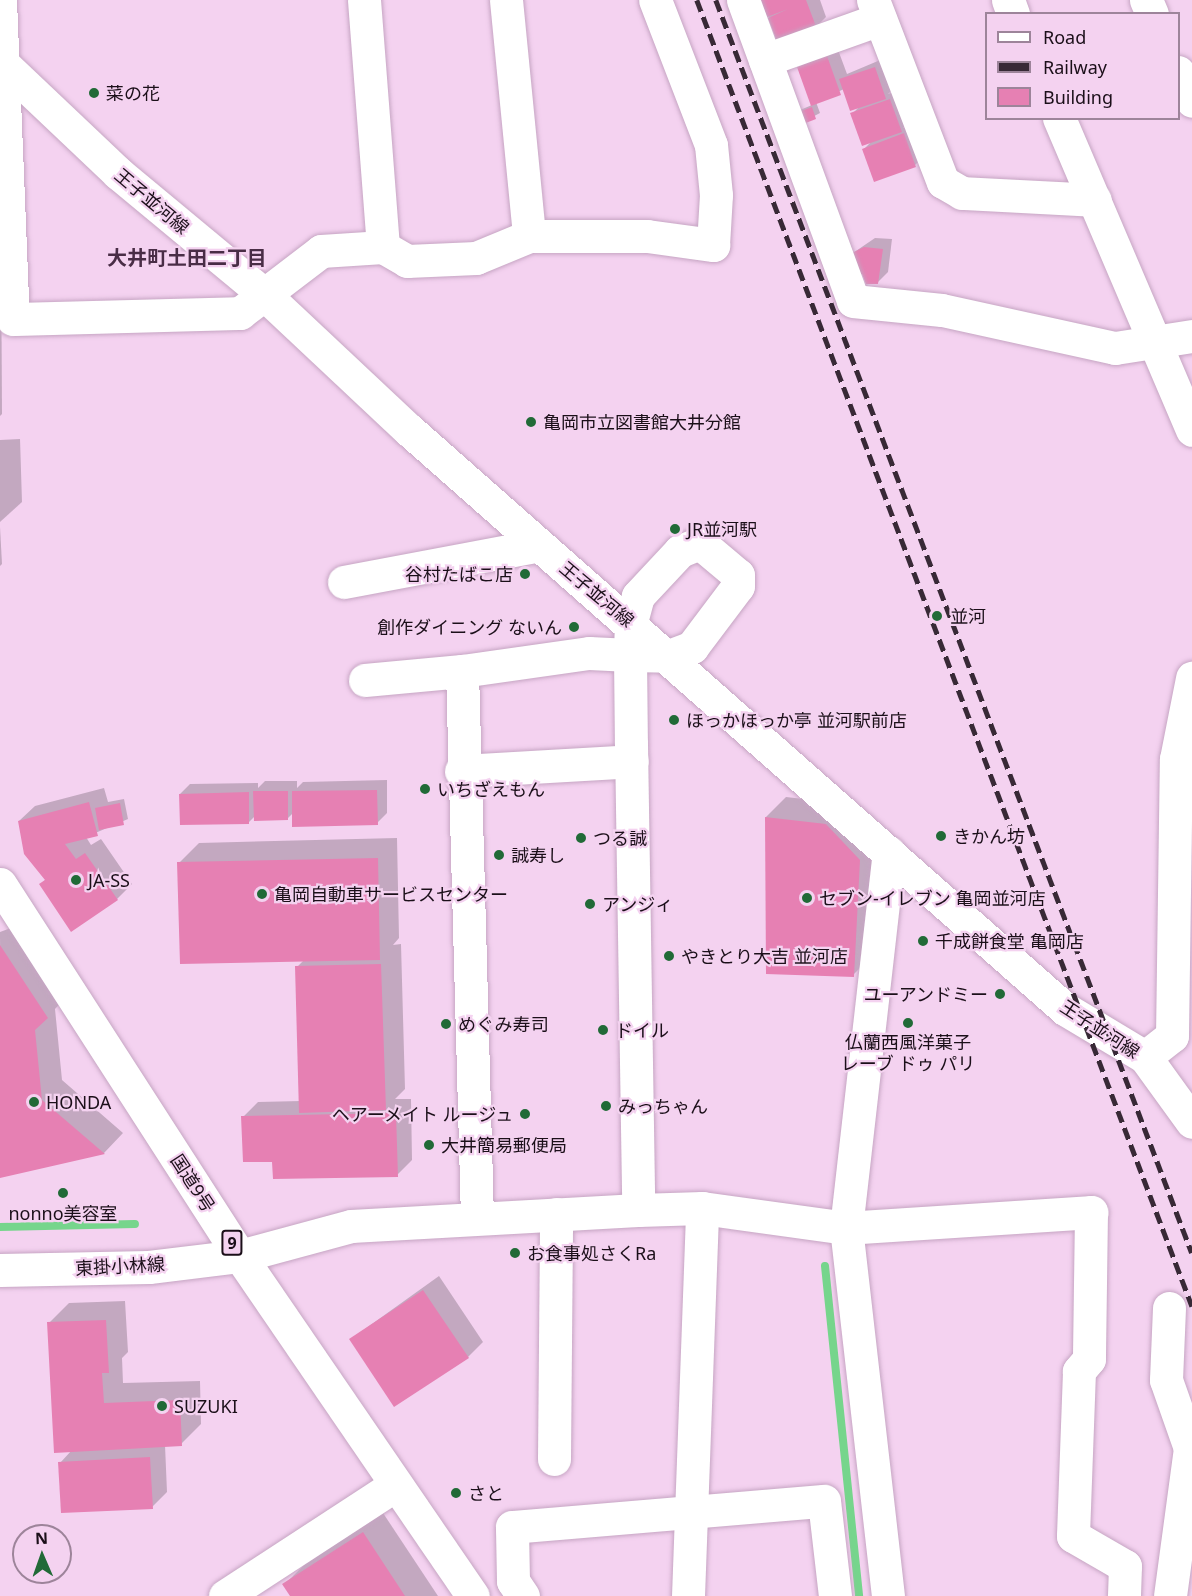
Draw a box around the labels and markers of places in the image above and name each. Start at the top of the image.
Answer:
place label: 菜の花 [106,82,160,104]
marker: 菜の花 [87,86,101,100]
place label: 亀岡市立図書館大井分館 [543,411,741,433]
marker: 亀岡市立図書館大井分館 [524,415,538,429]
place label: JR並河駅 [687,518,757,540]
marker: JR並河駅 [668,522,682,536]
place label: 谷村たばこ店 [405,563,513,585]
marker: 谷村たばこ店 [518,567,532,581]
place label: 並河 [950,605,986,627]
marker: 並河 [928,607,946,625]
place label: 創作ダイニング ないん [377,616,562,638]
marker: 創作ダイニング ないん [567,620,581,634]
place label: ほっかほっか亭 並河駅前店 [686,709,907,731]
marker: ほっかほっか亭 並河駅前店 [667,713,681,727]
place label: いちざえもん [437,778,545,800]
marker: いちざえもん [418,782,432,796]
place label: きかん坊 [953,825,1025,847]
place label: つる誠 [593,827,647,849]
marker: きかん坊 [934,829,948,843]
marker: つる誠 [574,831,588,845]
place label: 誠寿し [511,844,565,866]
marker: 誠寿し [492,848,506,862]
place label: JA-SS [88,869,130,891]
marker: JA-SS [69,873,83,887]
place label: 亀岡自動車サービスセンター [274,883,508,905]
marker: 亀岡自動車サービスセンター [255,887,269,901]
place label: セブン-イレブン 亀岡並河店 [819,887,1045,909]
marker: セブン-イレブン 亀岡並河店 [800,891,814,905]
place label: アンジィ [602,893,674,915]
marker: アンジィ [583,897,597,911]
place label: 千成餅食堂 亀岡店 [935,930,1084,952]
marker: 千成餅食堂 亀岡店 [916,934,930,948]
place label: やきとり大吉 並河店 [681,945,848,967]
marker: やきとり大吉 並河店 [662,949,676,963]
place label: ユーアンドミー [862,983,988,1005]
marker: ユーアンドミー [993,987,1007,1001]
place label: めぐみ寿司 [458,1013,548,1035]
marker: 仏蘭西風洋菓子 レーブ ドゥ パリ [901,1016,915,1030]
marker: めぐみ寿司 [439,1017,453,1031]
place label: ドイル [615,1019,669,1041]
marker: ドイル [596,1023,610,1037]
place label: 仏蘭西風洋菓子 レーブ ドゥ パリ [840,1032,976,1074]
place label: HONDA [46,1091,111,1113]
marker: HONDA [27,1095,41,1109]
place label: みっちゃん [618,1095,708,1117]
marker: みっちゃん [599,1099,613,1113]
place label: ヘアーメイト ルージュ [329,1103,513,1125]
marker: ヘアーメイト ルージュ [518,1107,532,1121]
place label: 大井簡易郵便局 [441,1134,567,1156]
marker: 大井簡易郵便局 [422,1138,436,1152]
marker: nonno美容室 [56,1186,70,1200]
place label: nonno美容室 [8,1202,118,1224]
place label: お食事処さくRa [527,1242,656,1264]
marker: お食事処さくRa [508,1246,522,1260]
place label: SUZUKI [174,1395,238,1417]
marker: SUZUKI [155,1399,169,1413]
place label: さと [468,1482,504,1504]
marker: さと [449,1486,463,1500]

